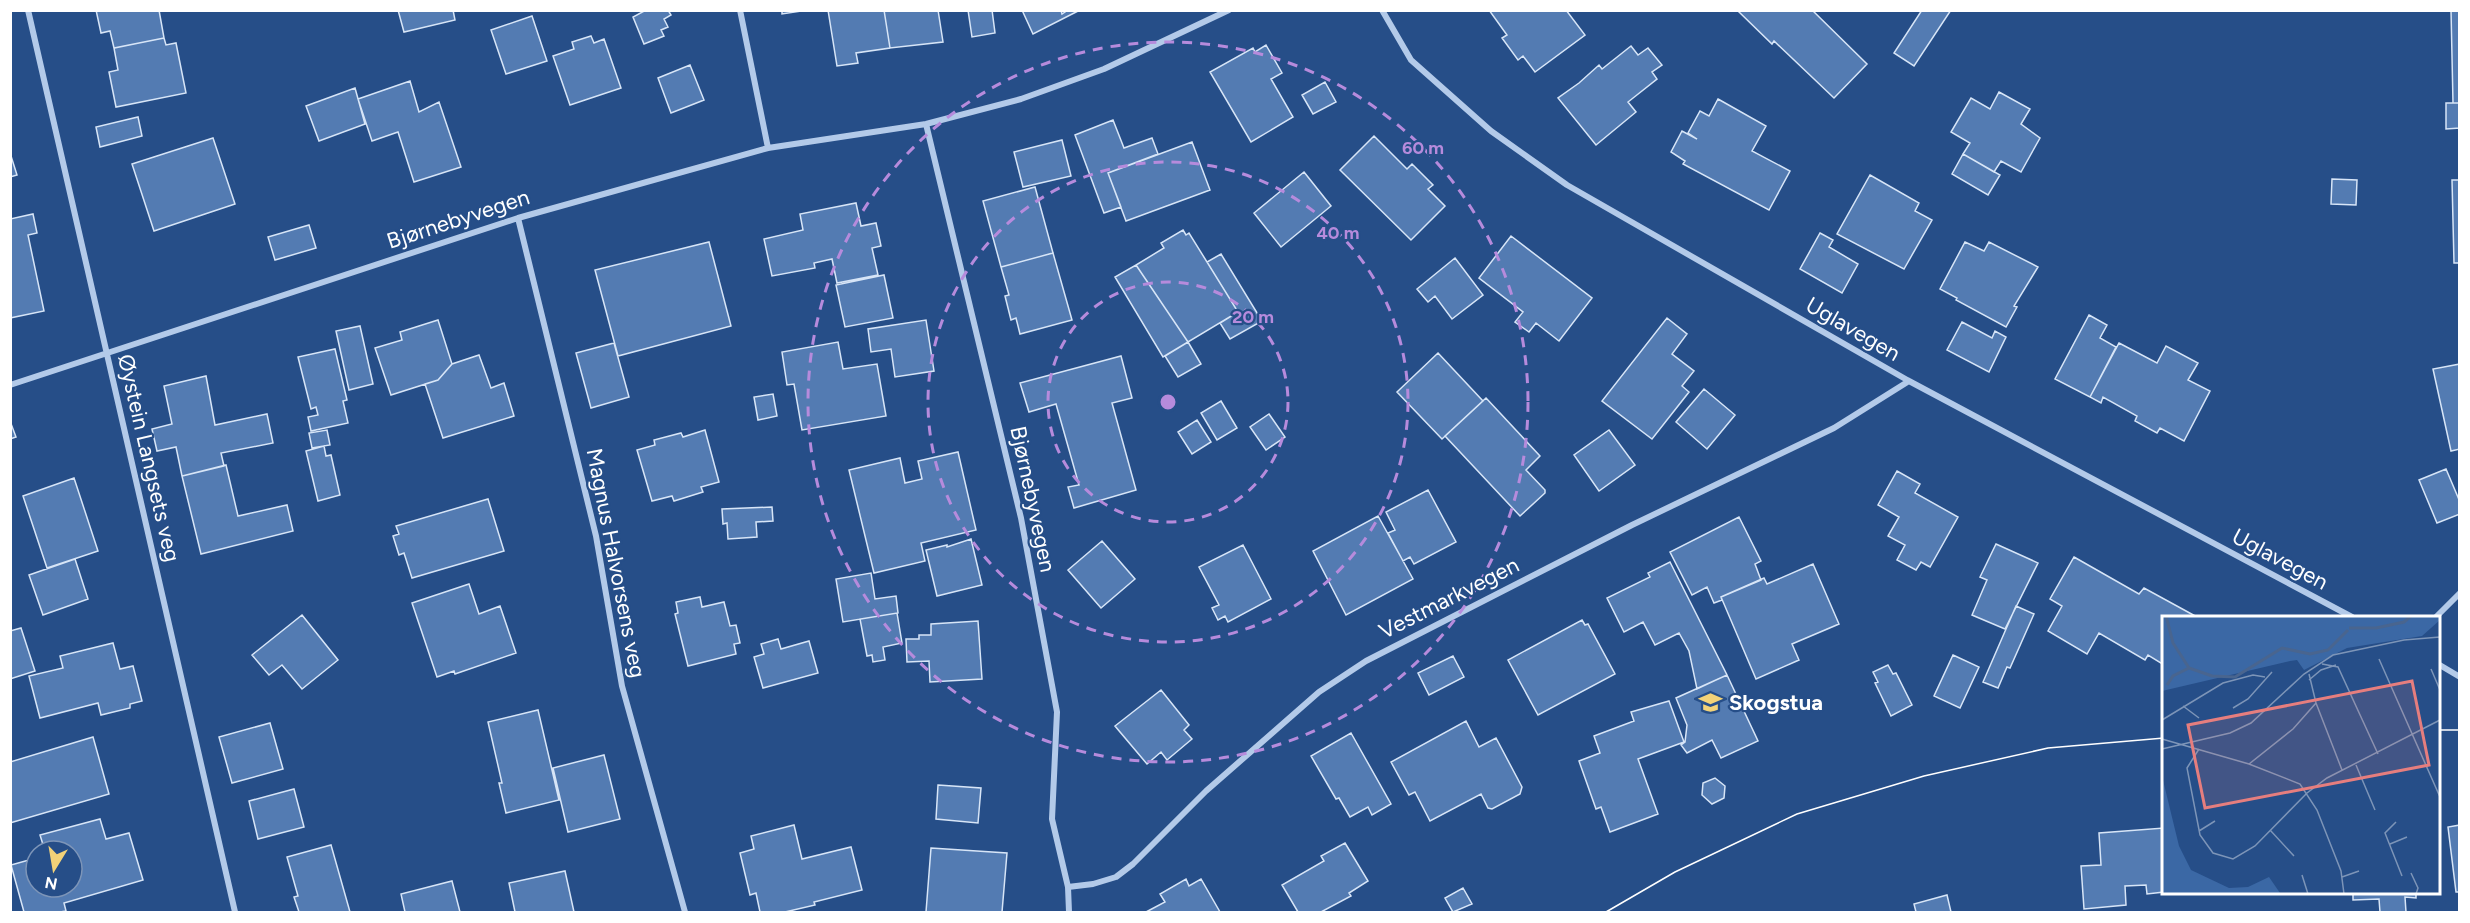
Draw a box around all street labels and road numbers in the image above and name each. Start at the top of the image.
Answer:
street label: Bjørnebyvegen [383,183,533,255]
street label: Uglavegen [1801,291,1905,367]
street label: Øystein Langsets veg [112,351,186,565]
street label: Bjørnebyvegen [1004,424,1062,574]
street label: Magnus Halvorsens veg [580,446,652,680]
street label: Uglavegen [2227,522,2333,596]
street label: Vestmarkvegen [1375,551,1523,645]

